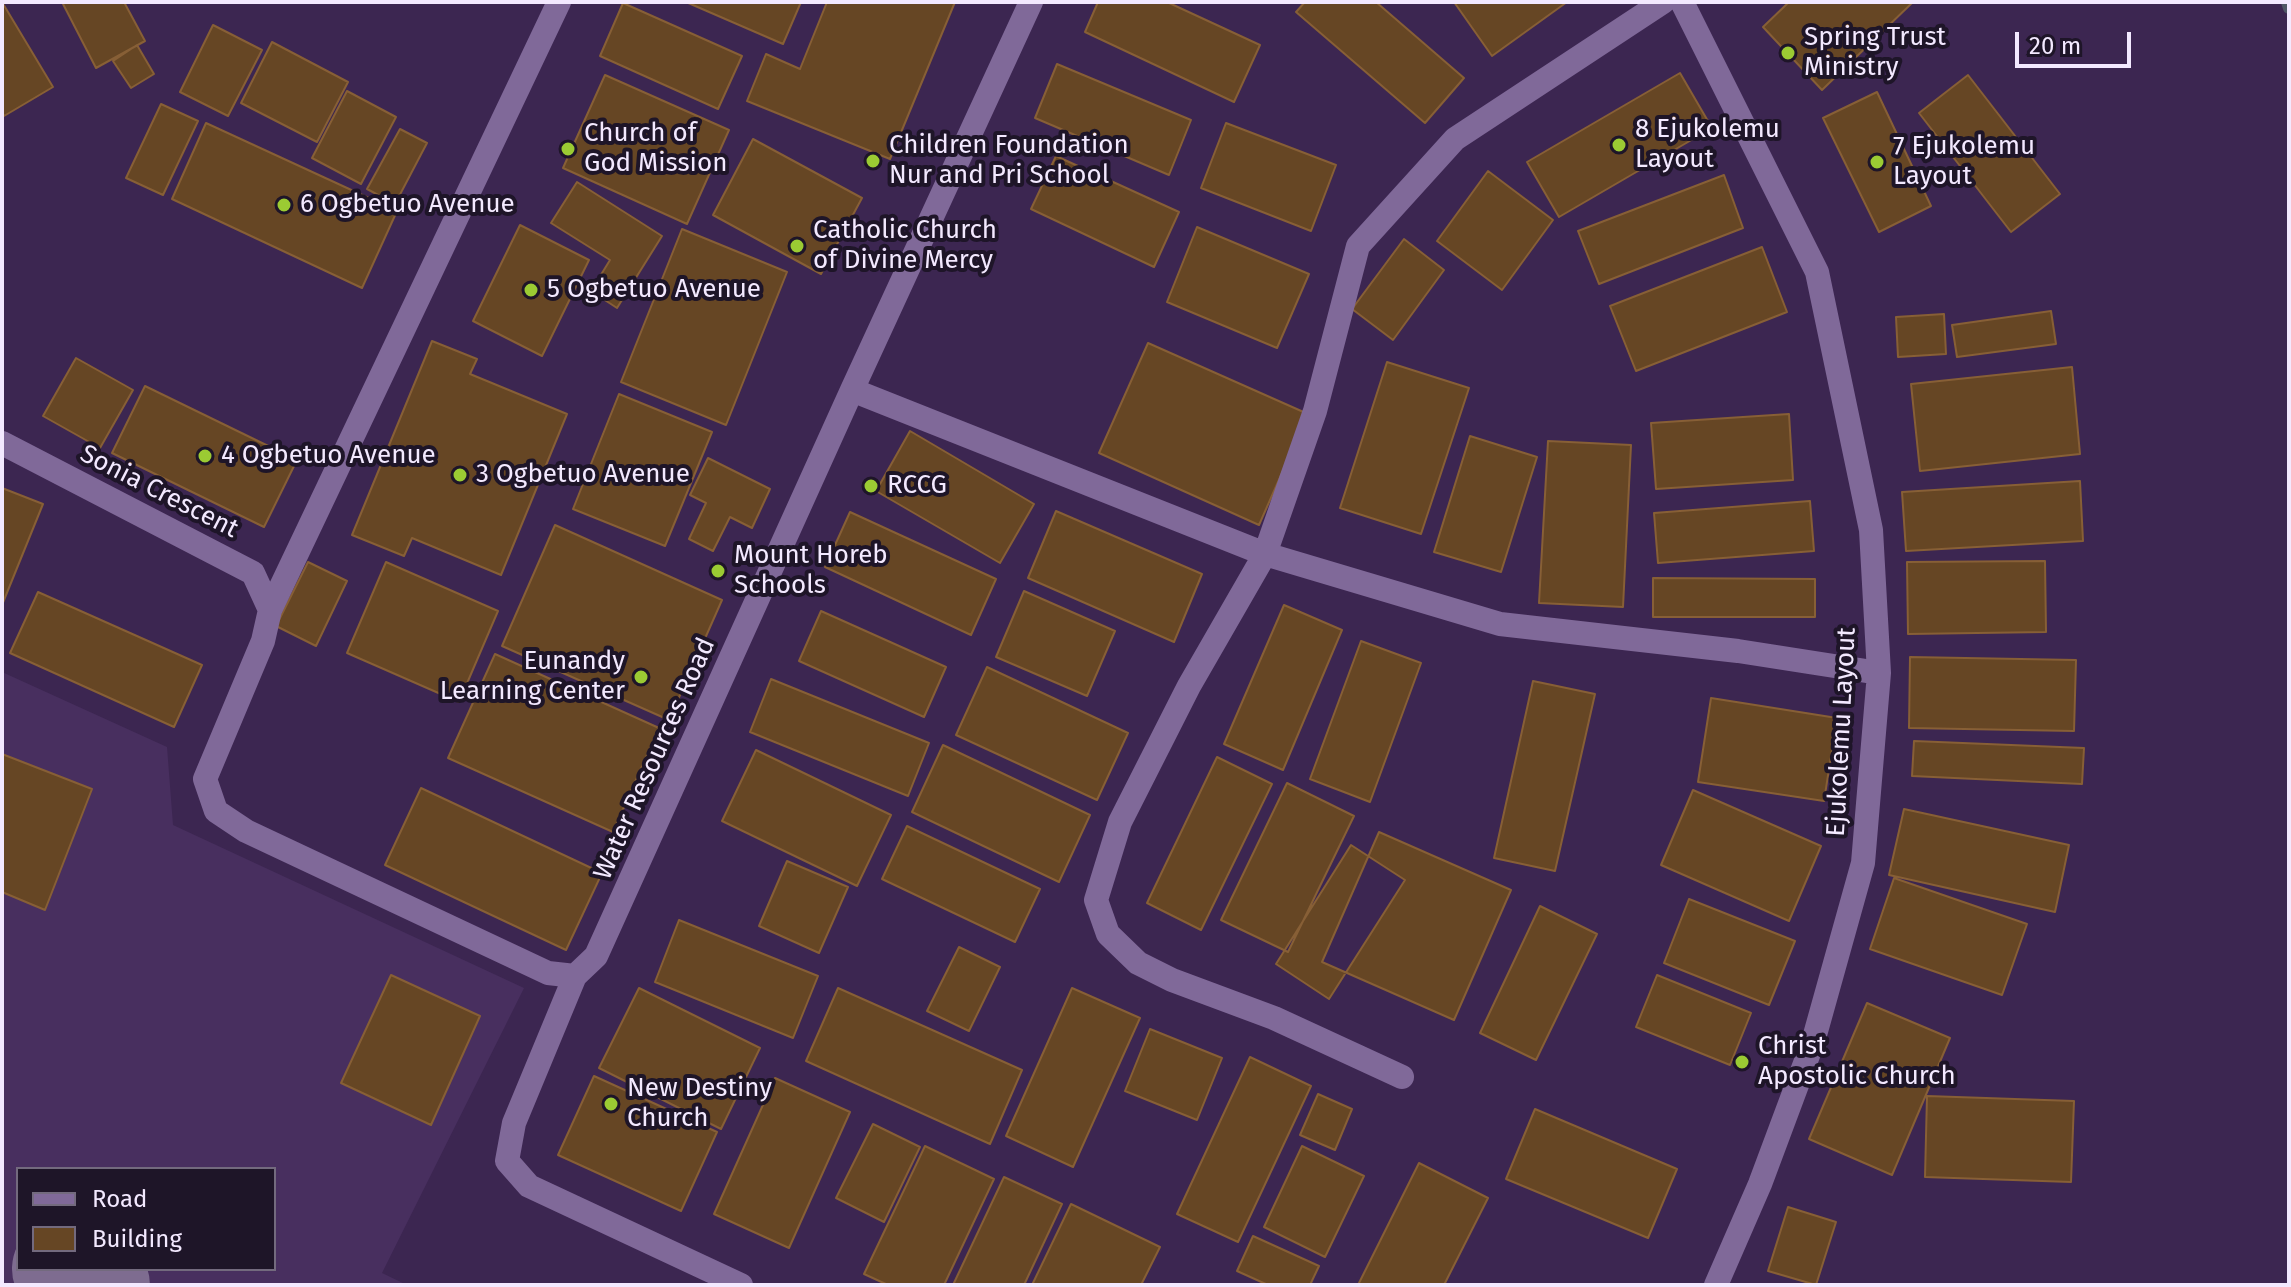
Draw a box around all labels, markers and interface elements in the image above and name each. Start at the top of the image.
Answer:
scale bar [2019,16,2135,66]
place label: Spring Trust Ministry [1804,22,1946,84]
text: 20 m [2029,32,2081,60]
marker: Spring Trust Ministry [1779,44,1797,62]
place label: 8 Ejukolemu Layout [1635,114,1780,176]
place label: Church of God Mission [584,118,727,180]
place label: Children Foundation Nur and Pri School [889,130,1129,192]
place label: 7 Ejukolemu Layout [1893,131,2035,192]
marker: 8 Ejukolemu Layout [1610,136,1628,154]
marker: Church of God Mission [559,140,577,158]
marker: Children Foundation Nur and Pri School [864,152,882,170]
marker: 7 Ejukolemu Layout [1868,153,1886,171]
place label: 6 Ogbetuo Avenue [300,189,515,221]
marker: 6 Ogbetuo Avenue [275,196,293,214]
place label: Catholic Church of Divine Mercy [813,215,997,276]
marker: Catholic Church of Divine Mercy [788,237,806,255]
place label: 5 Ogbetuo Avenue [547,274,761,306]
marker: 5 Ogbetuo Avenue [522,281,540,299]
street label: Sonia Crescent [75,439,243,545]
place label: 4 Ogbetuo Avenue [221,440,436,472]
marker: 4 Ogbetuo Avenue [196,447,214,465]
place label: 3 Ogbetuo Avenue [476,459,690,491]
marker: 3 Ogbetuo Avenue [451,466,469,484]
place label: RCCG [887,470,947,502]
marker: RCCG [862,477,880,495]
place label: Mount Horeb Schools [734,540,888,602]
marker: Mount Horeb Schools [709,562,727,580]
street label: Ejukolemu Layout [1821,627,1863,837]
street label: Water Resources Road [588,633,722,885]
place label: Eunandy Learning Center [440,646,625,708]
marker: Eunandy Learning Center [632,668,650,686]
place label: Christ Apostolic Church [1758,1031,1956,1092]
marker: Christ Apostolic Church [1733,1053,1751,1071]
place label: New Destiny Church [627,1073,772,1134]
marker: New Destiny Church [602,1095,620,1113]
legend [16,1167,276,1271]
text: Road [92,1185,147,1213]
text: Building [92,1225,182,1253]

